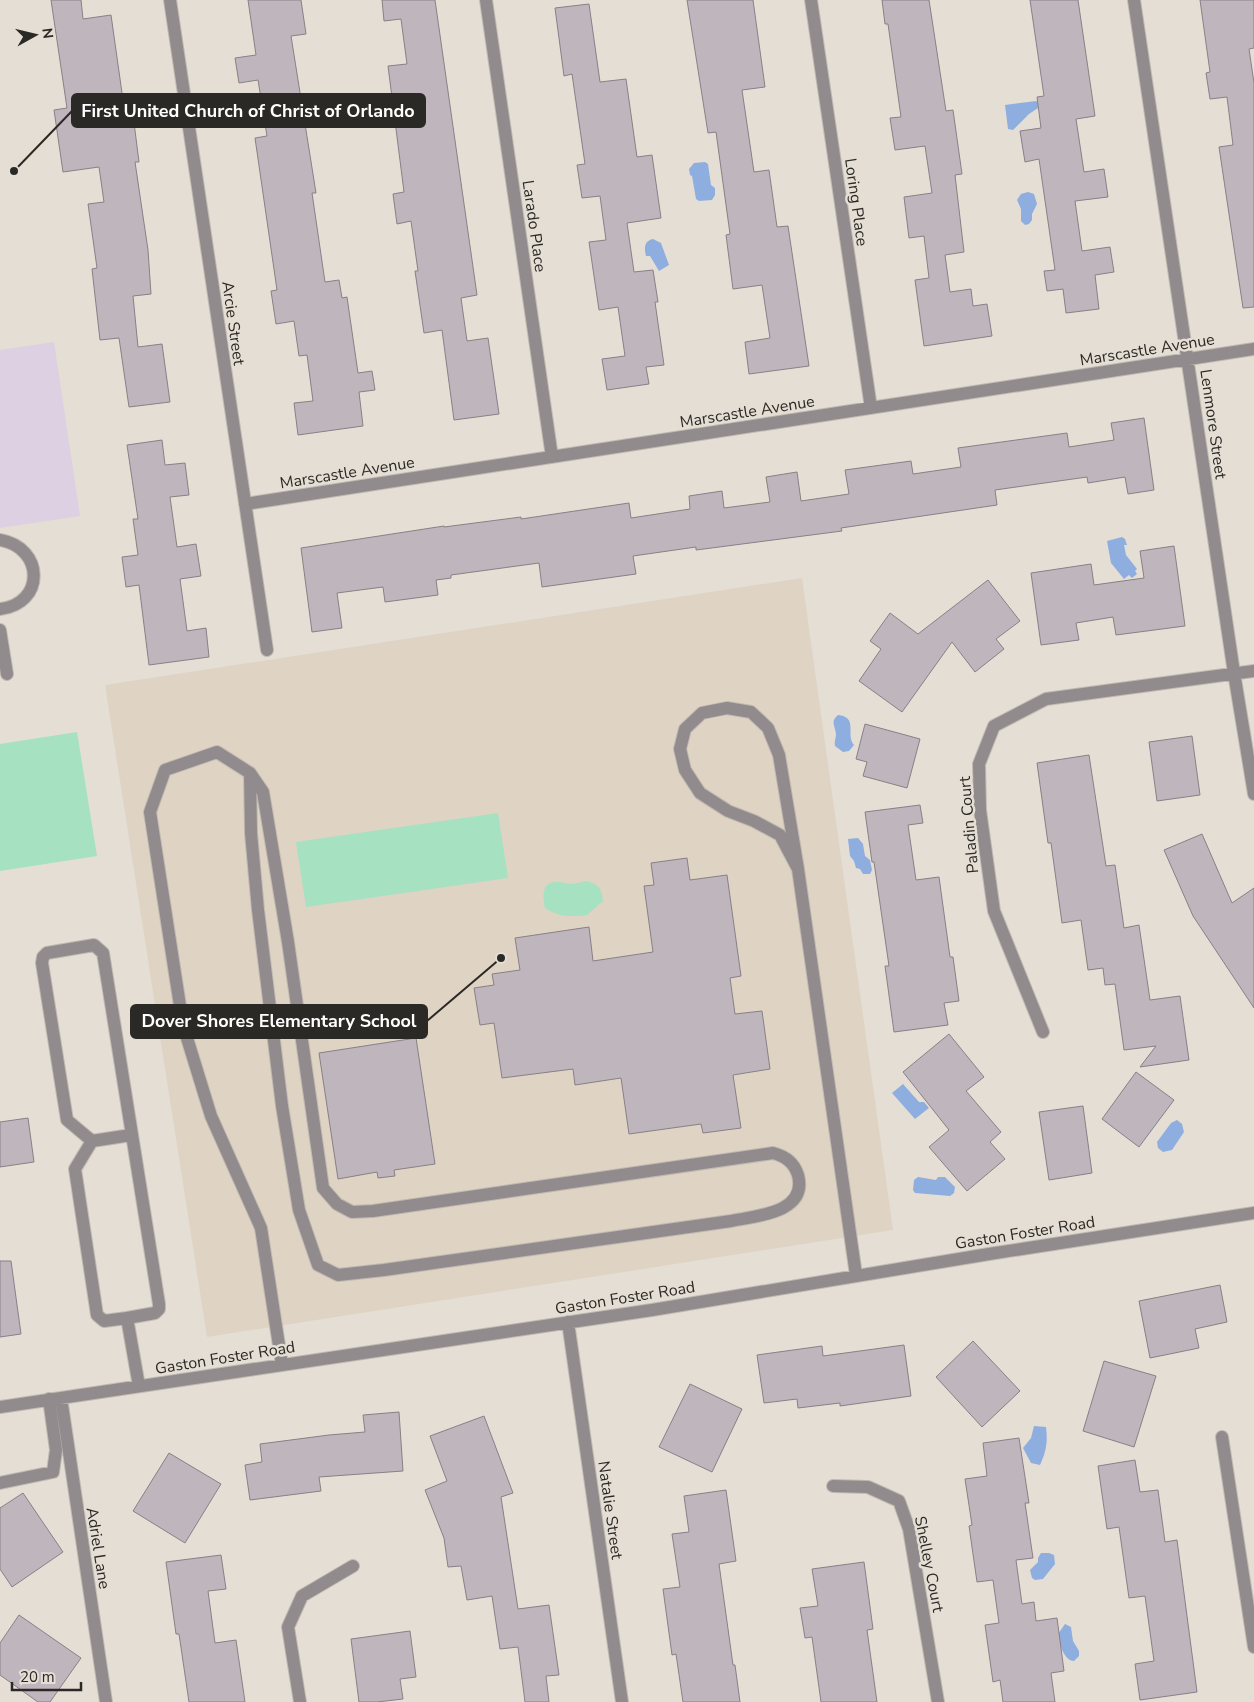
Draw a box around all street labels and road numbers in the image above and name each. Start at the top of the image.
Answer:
street label: Loring Place [839,157,873,248]
street label: Larado Place [517,179,551,274]
street label: Arcie Street [216,280,250,367]
street label: Marscastle Avenue [1078,328,1216,372]
street label: Lenmore Street [1194,368,1232,481]
street label: Marscastle Avenue [678,390,816,434]
street label: Marscastle Avenue [278,451,416,495]
street label: Paladin Court [954,775,984,874]
street label: Gaston Foster Road [954,1211,1097,1255]
street label: Gaston Foster Road [554,1276,697,1320]
street label: Gaston Foster Road [154,1336,297,1380]
street label: Natalie Street [592,1460,628,1561]
street label: Adriel Lane [81,1506,115,1591]
street label: Shelley Court [909,1514,949,1614]

